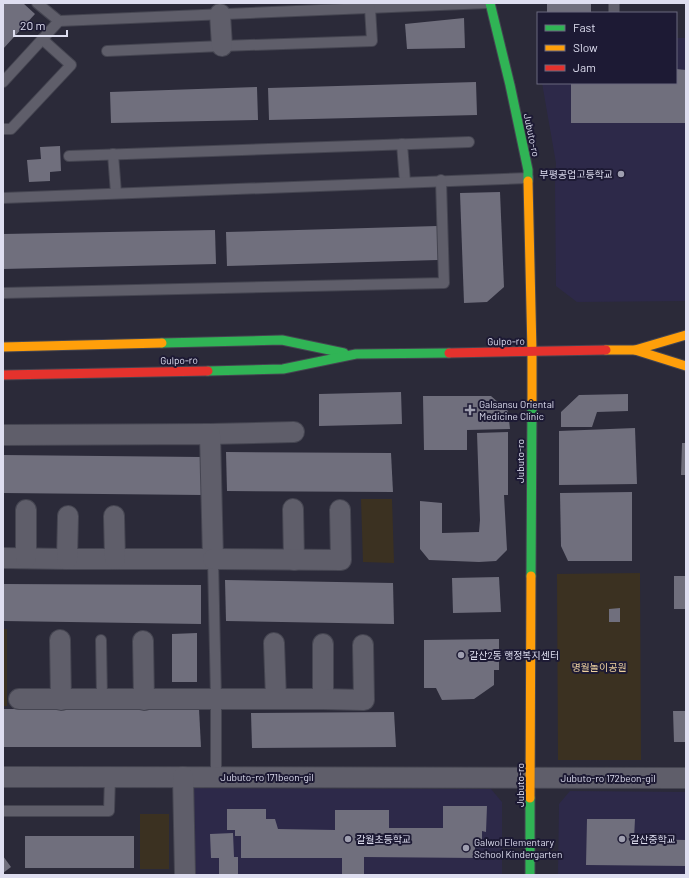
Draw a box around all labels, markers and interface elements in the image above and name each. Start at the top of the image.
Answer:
scale bar [14,12,67,38]
legend [537,12,677,84]
text: 20 m [20,18,46,32]
text: Fast [573,20,596,34]
text: Slow [573,40,598,54]
text: Jam [573,60,596,74]
street label: Jubuto-ro [522,112,542,158]
place label: 부평공업고등학교 [539,168,613,180]
marker: 부평공업고등학교 [616,169,626,179]
street label: Gulpo-ro [487,335,525,347]
street label: Gulpo-ro [160,354,198,366]
place label: Galsansu Oriental Medicine Clinic [479,398,554,422]
marker: Galsansu Oriental Medicine Clinic [464,404,476,416]
street label: Jubuto-ro [514,439,526,483]
place label: 갈산2동 행정복지센터 [469,649,559,661]
marker: 갈산2동 행정복지센터 [456,650,466,660]
park label: 명월놀이공원 [571,661,627,673]
street label: Jubuto-ro [514,763,526,807]
street label: Jubuto-ro 171beon-gil [220,771,314,783]
street label: Jubuto-ro 172beon-gil [560,772,656,784]
place label: 갈월초등학교 [356,833,411,845]
place label: 갈산중학교 [630,833,676,845]
marker: 갈월초등학교 [343,834,353,844]
marker: 갈산중학교 [617,834,627,844]
place label: Galwol Elementary School Kindergarten [474,836,562,860]
marker: Galwol Elementary School Kindergarten [461,843,471,853]

